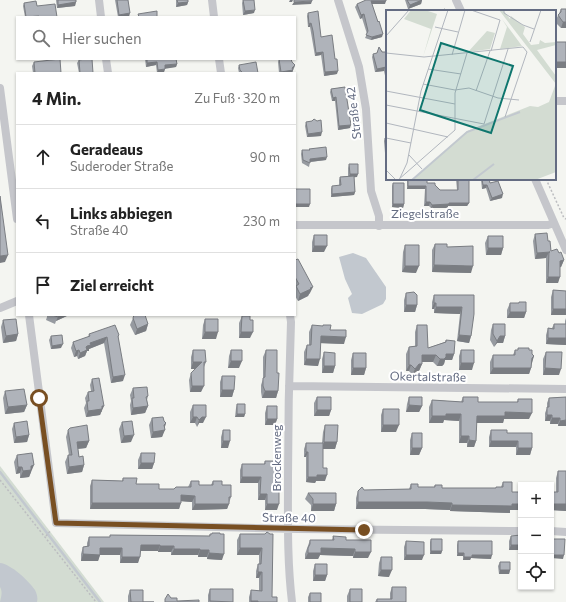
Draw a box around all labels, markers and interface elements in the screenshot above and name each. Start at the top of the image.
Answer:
inset map [386,10,556,180]
search box [16,16,296,60]
icon: search [30,27,52,49]
text: Hier suchen [62,29,142,47]
street label: Straße 42 [343,86,363,140]
text: 4 Min. [32,88,81,109]
text: Zu Fuß · 320 m [194,90,280,106]
text: Geradeaus [70,140,143,158]
icon: ahead [32,146,54,168]
text: 90 m [250,149,280,165]
text: Suderoder Straße [70,158,173,174]
text: Links abbiegen [70,204,172,222]
street label: Ziegelstraße [391,206,459,220]
icon: left [32,210,54,232]
text: 230 m [243,213,280,229]
text: Straße 40 [70,222,128,238]
icon: arrive [32,274,54,296]
text: Ziel erreicht [70,276,154,294]
street label: Okertalstraße [390,368,466,384]
route start [30,389,48,407]
street label: Brockenweg [269,424,283,491]
map controls [518,482,554,590]
button: + [518,482,554,518]
street label: Straße 40 [262,510,316,524]
button: − [518,518,554,554]
route end [355,521,373,539]
button: locate [518,554,554,590]

